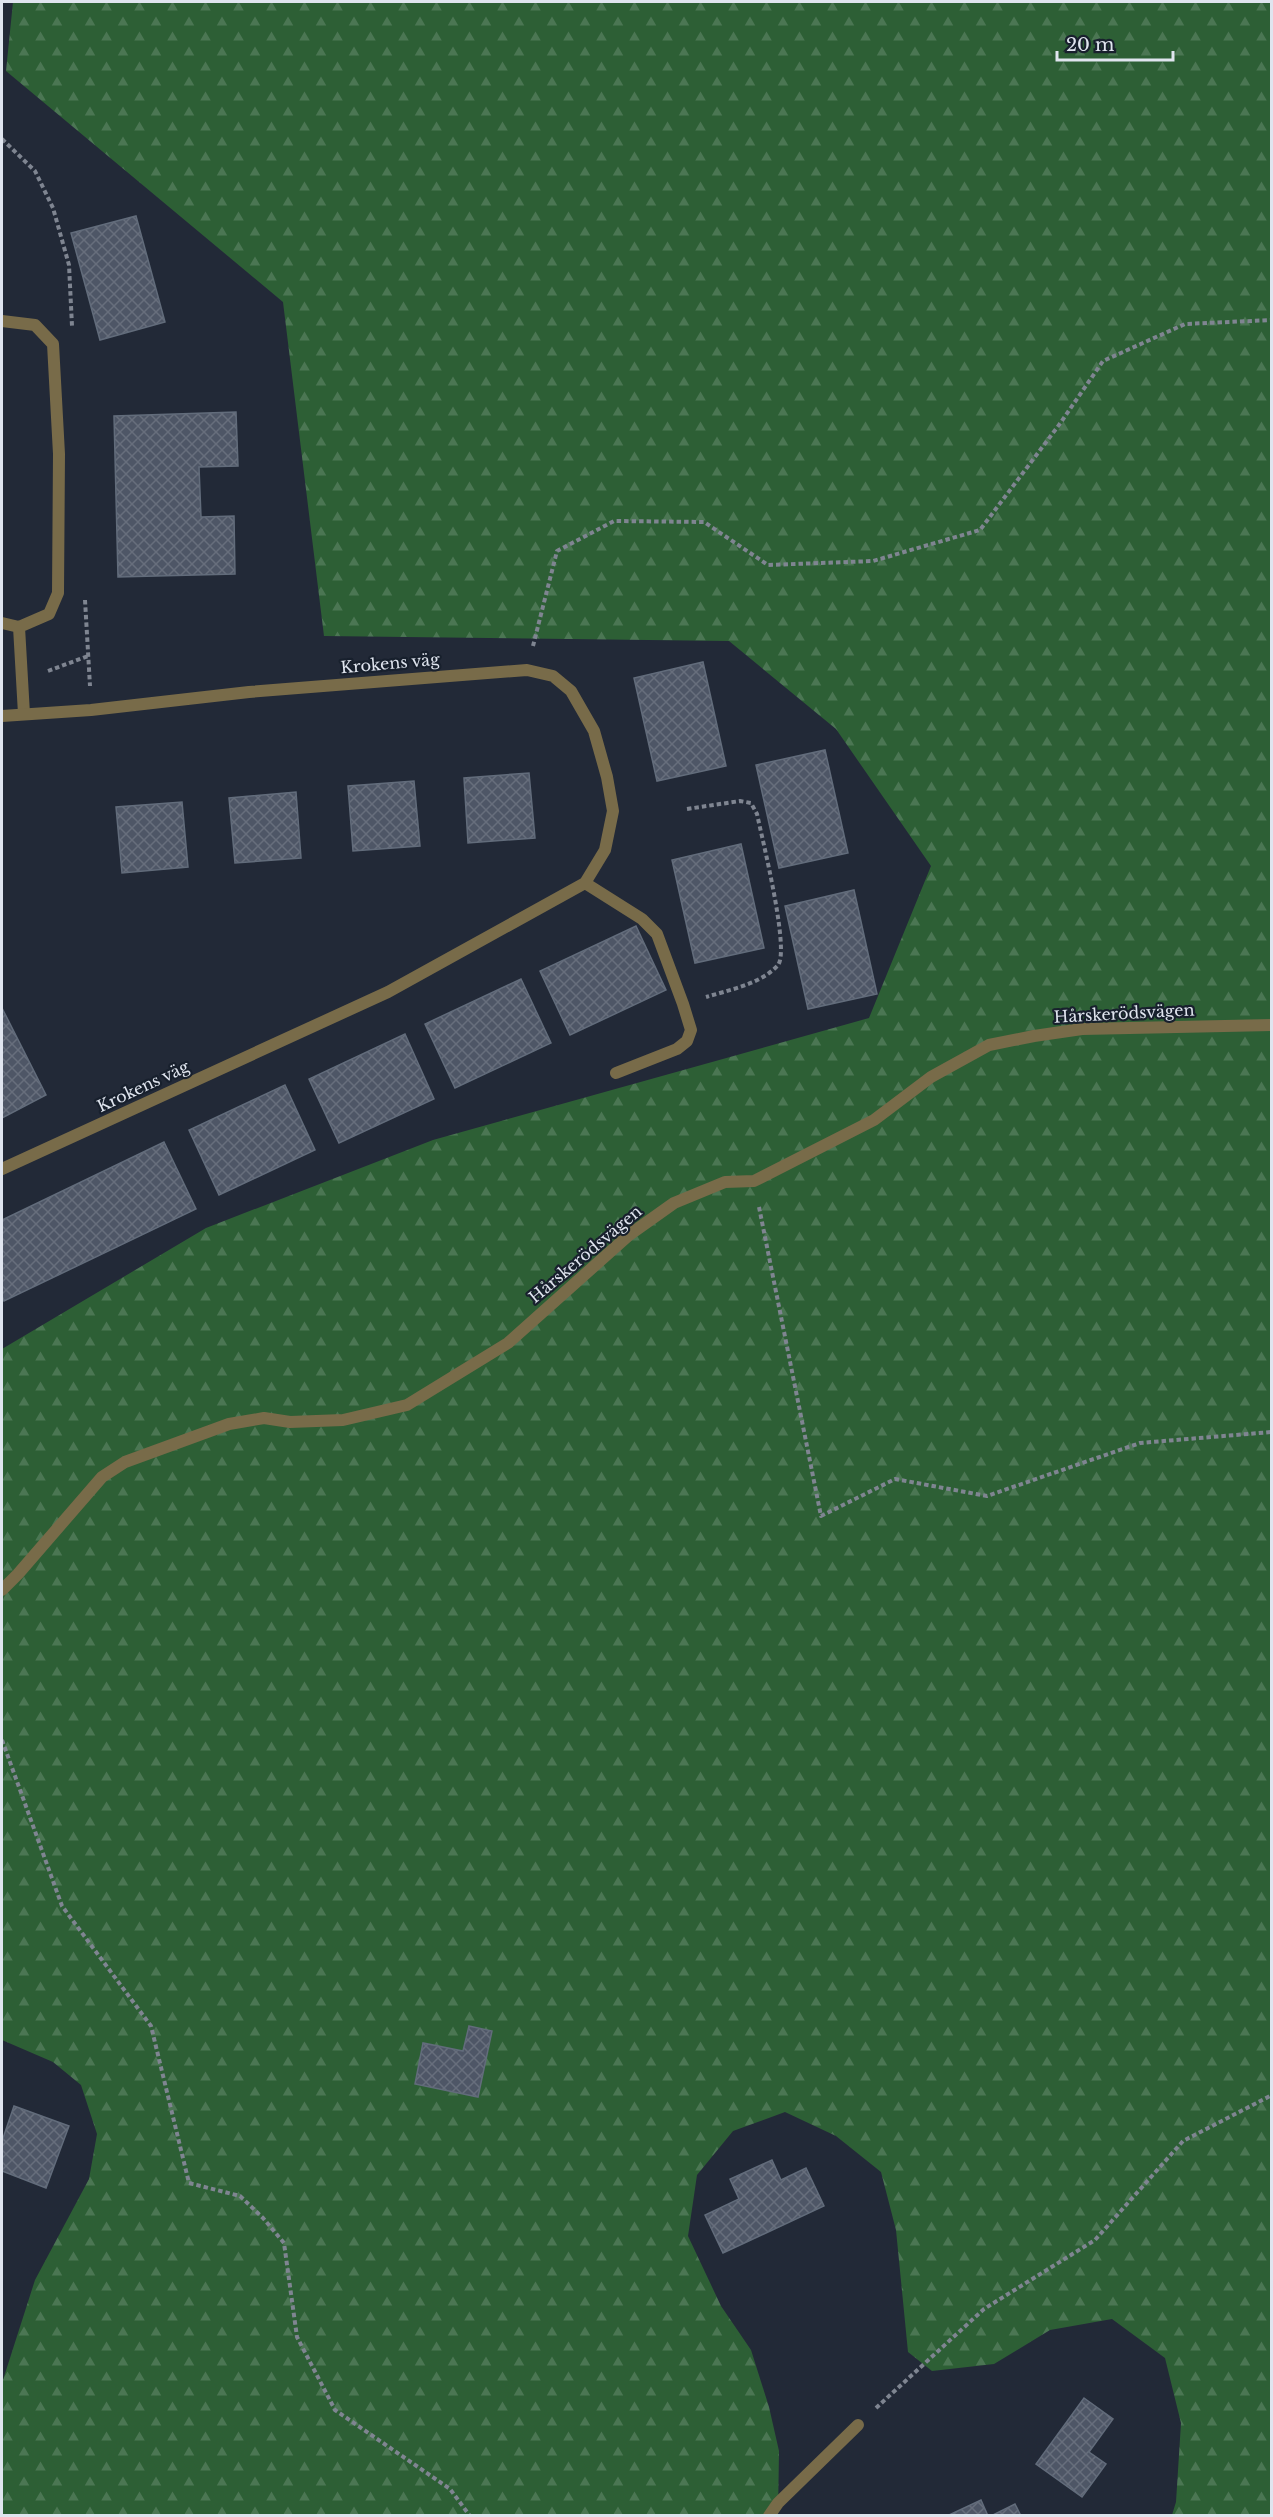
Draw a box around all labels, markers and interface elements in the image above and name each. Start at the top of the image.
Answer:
scale bar [1057,24,1172,62]
text: 20 m [1066,34,1114,56]
street label: Krokens väg [340,649,441,677]
street label: Hårskerödsvägen [1053,999,1195,1027]
street label: Krokens väg [94,1056,193,1116]
street label: Hårskerödsvägen [525,1201,645,1307]

